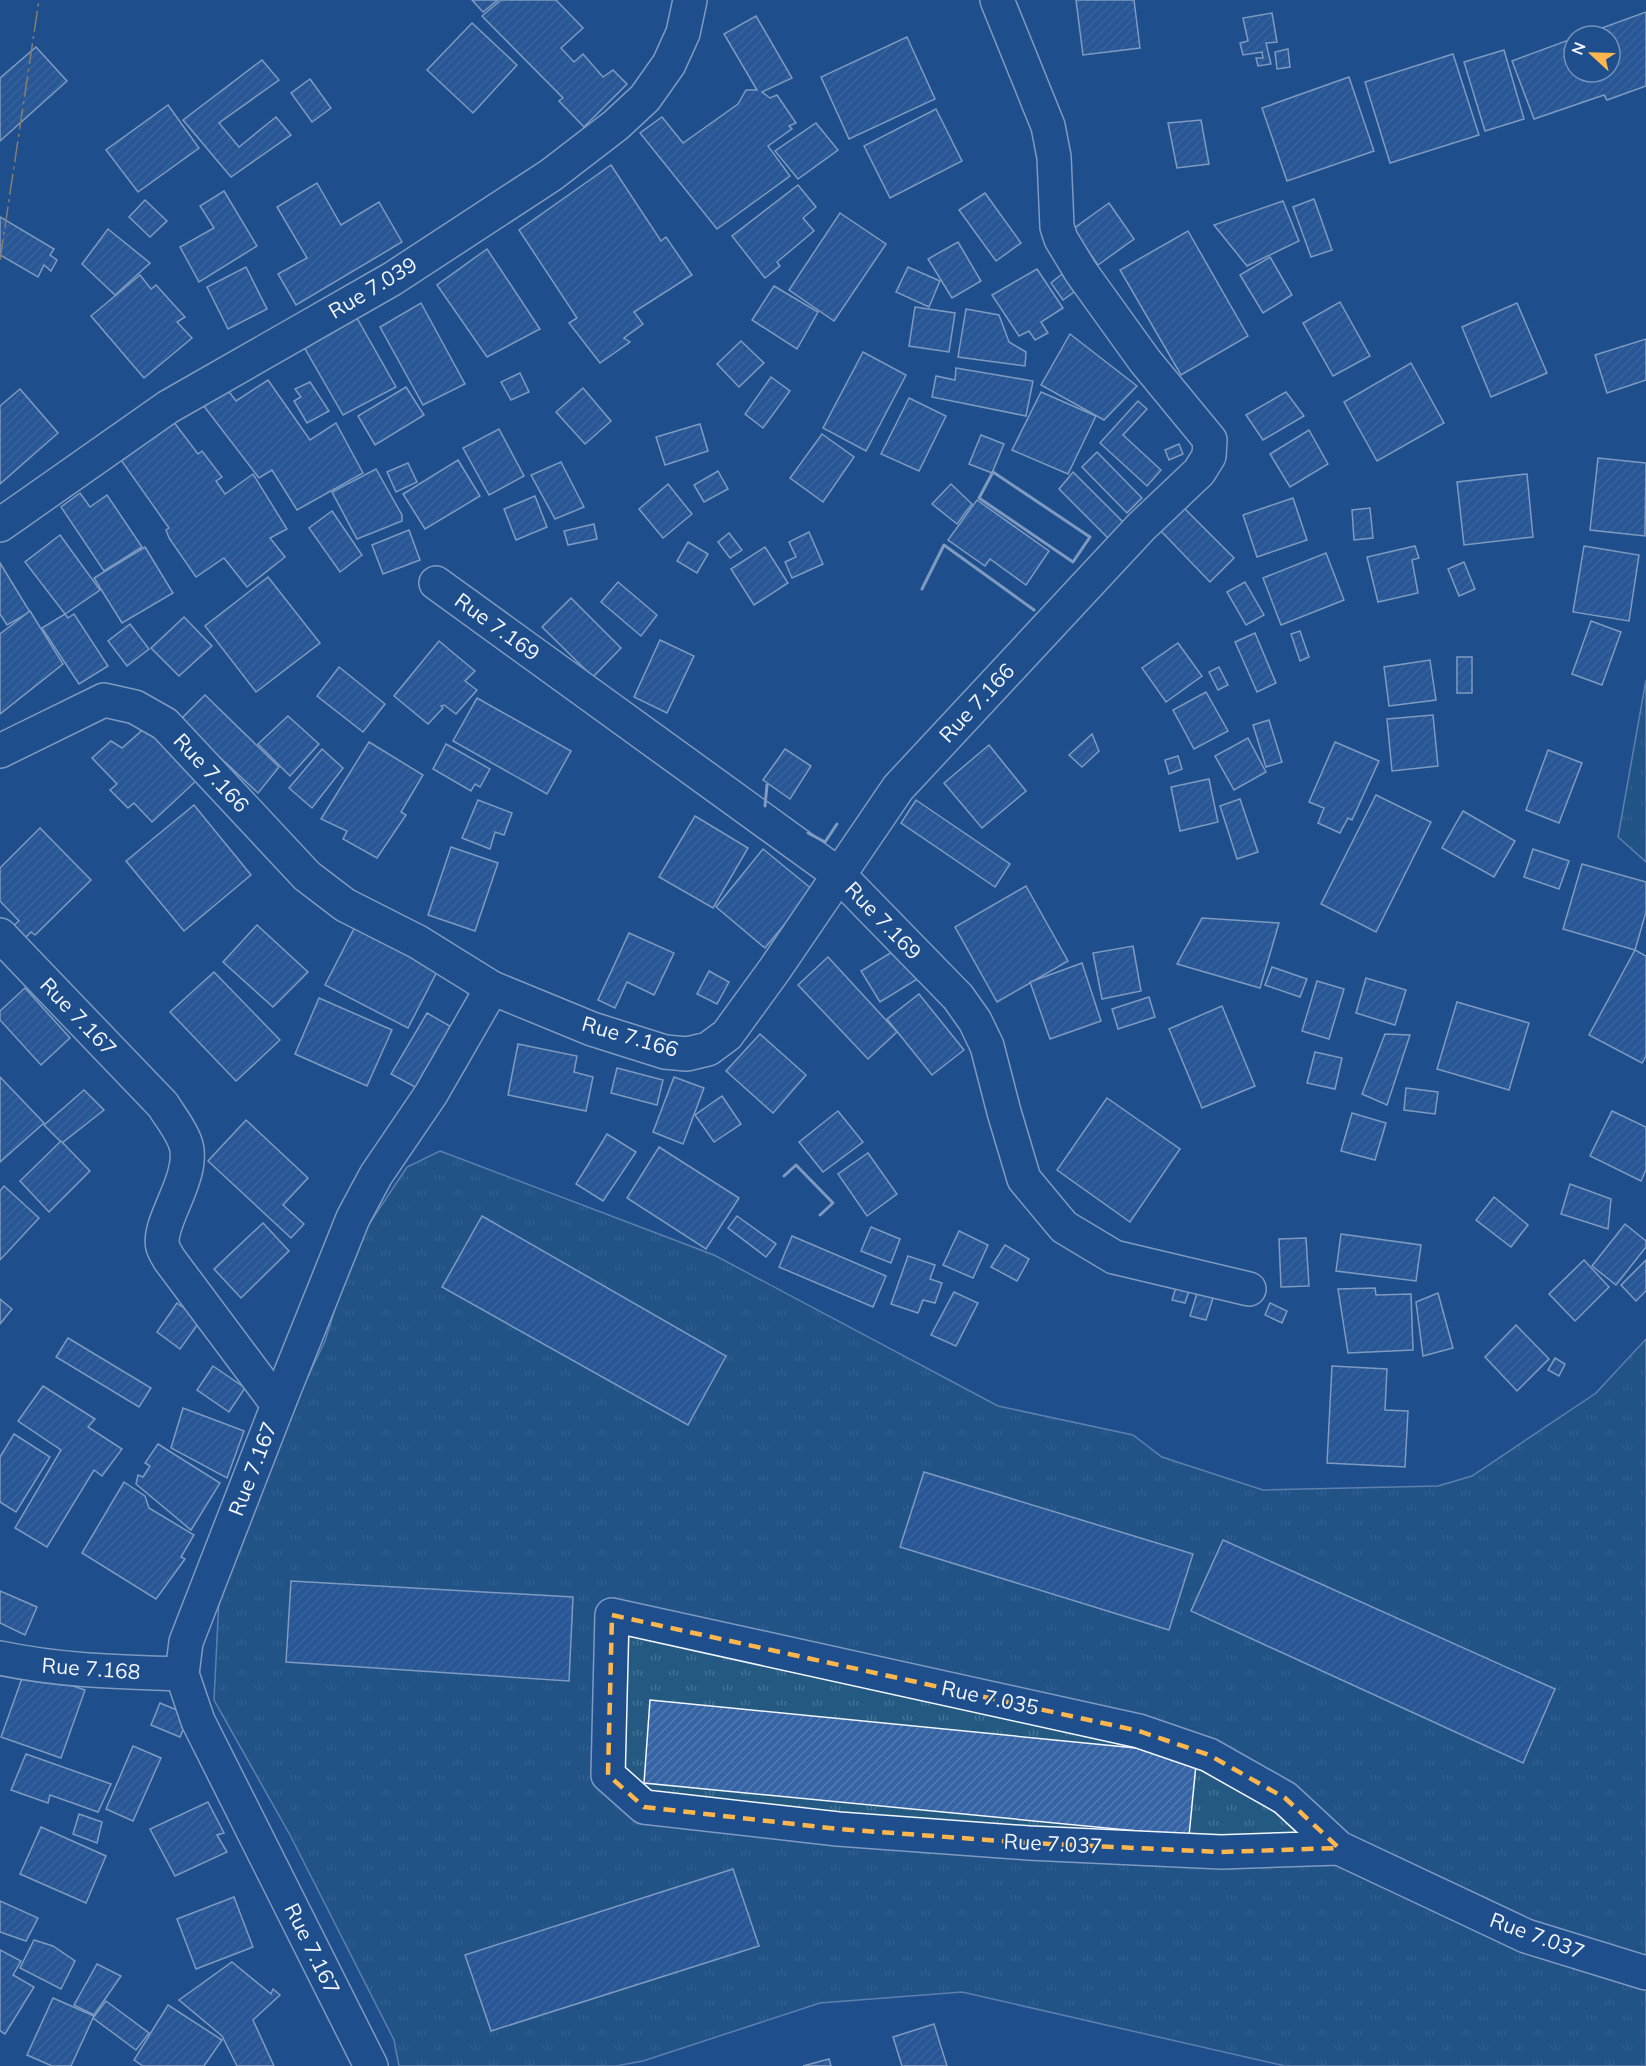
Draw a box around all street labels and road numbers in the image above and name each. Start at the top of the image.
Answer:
street label: Rue 7.039 [323,251,422,324]
street label: Rue 7.169 [450,587,545,666]
street label: Rue 7.166 [933,657,1019,747]
street label: Rue 7.166 [169,727,255,817]
street label: Rue 7.169 [840,876,927,965]
street label: Rue 7.167 [35,972,122,1061]
street label: Rue 7.166 [579,1010,681,1062]
street label: Rue 7.167 [222,1418,282,1519]
street label: Rue 7.168 [41,1652,141,1684]
street label: Rue 7.035 [939,1674,1041,1720]
street label: Rue 7.037 [1003,1827,1103,1859]
street label: Rue 7.167 [280,1898,346,1999]
street label: Rue 7.037 [1486,1906,1588,1964]

